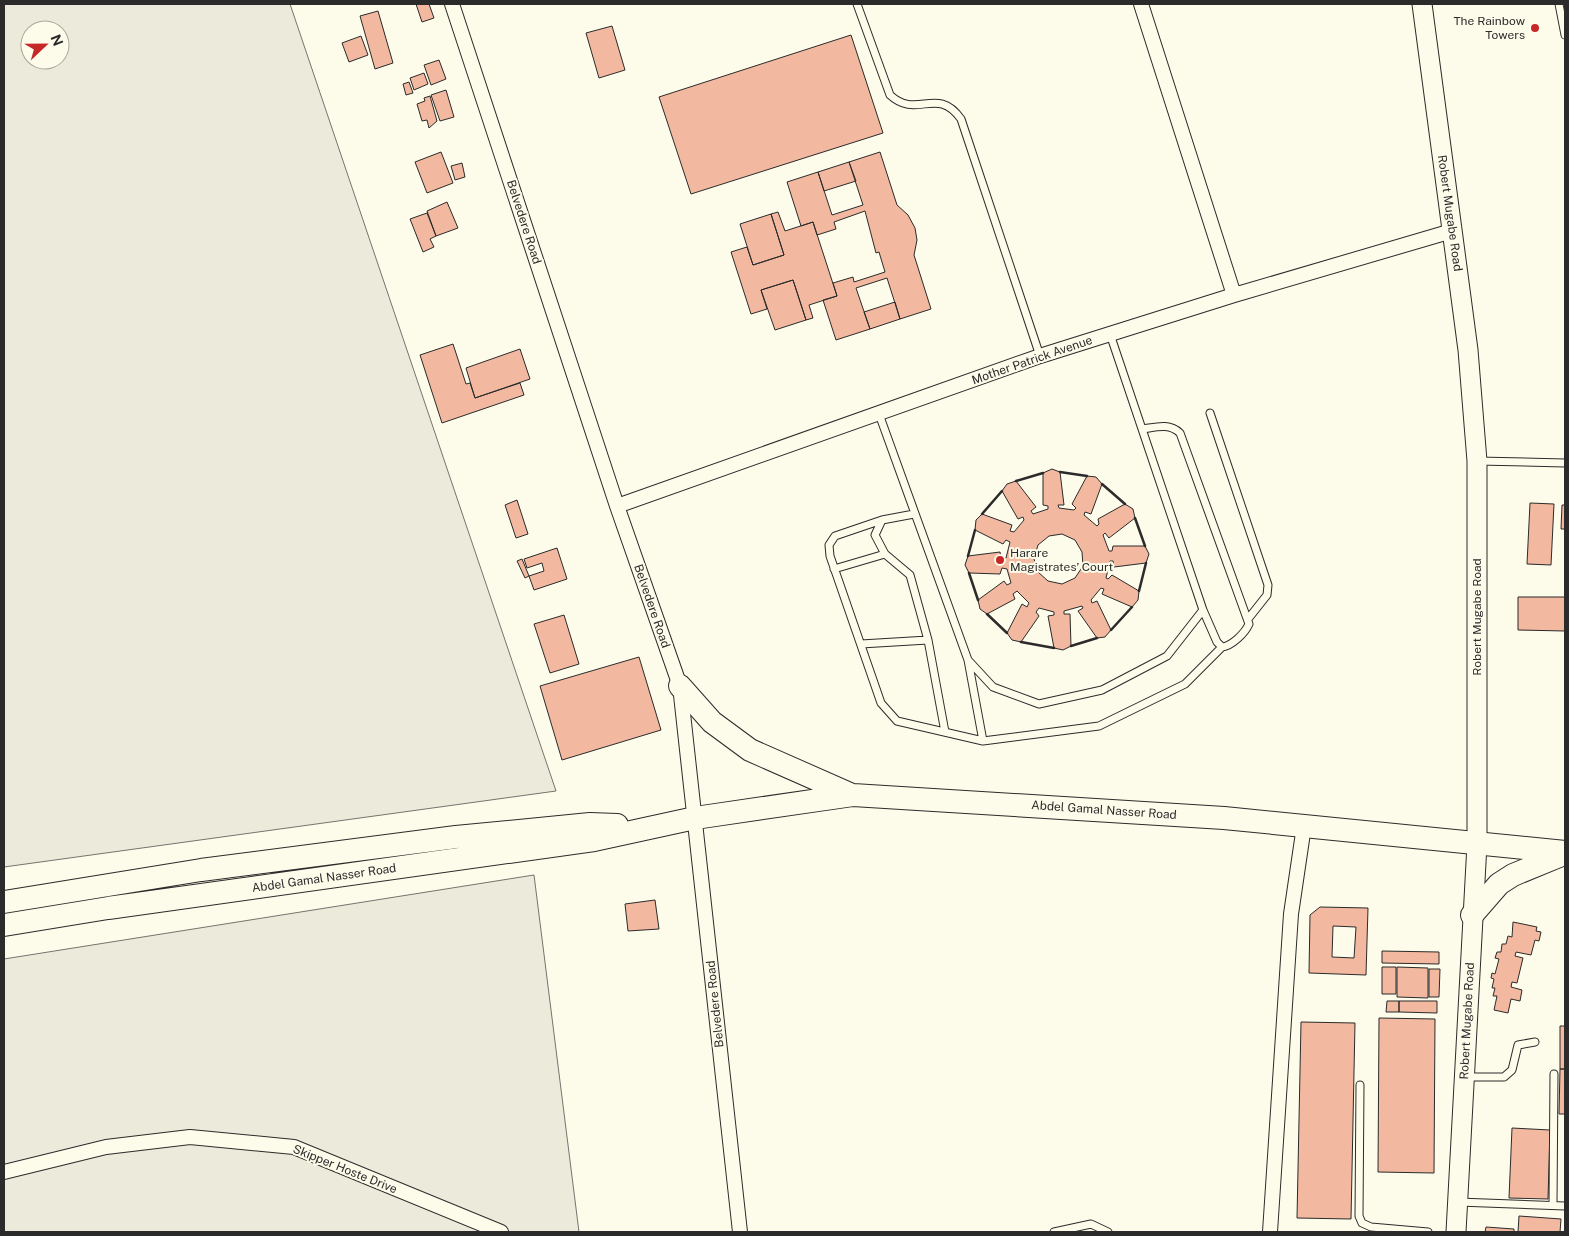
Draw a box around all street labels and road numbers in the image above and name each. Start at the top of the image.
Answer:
street label: Robert Mugabe Road [1435,154,1465,272]
street label: Belvedere Road [504,178,544,266]
street label: Mother Patrick Avenue [970,333,1094,387]
street label: Robert Mugabe Road [1470,558,1484,676]
street label: Belvedere Road [631,562,673,650]
street label: Abdel Gamal Nasser Road [1031,798,1177,822]
street label: Abdel Gamal Nasser Road [251,861,397,895]
street label: Belvedere Road [703,960,727,1048]
street label: Robert Mugabe Road [1457,962,1477,1080]
street label: Skipper Hoste Drive [291,1142,399,1196]

